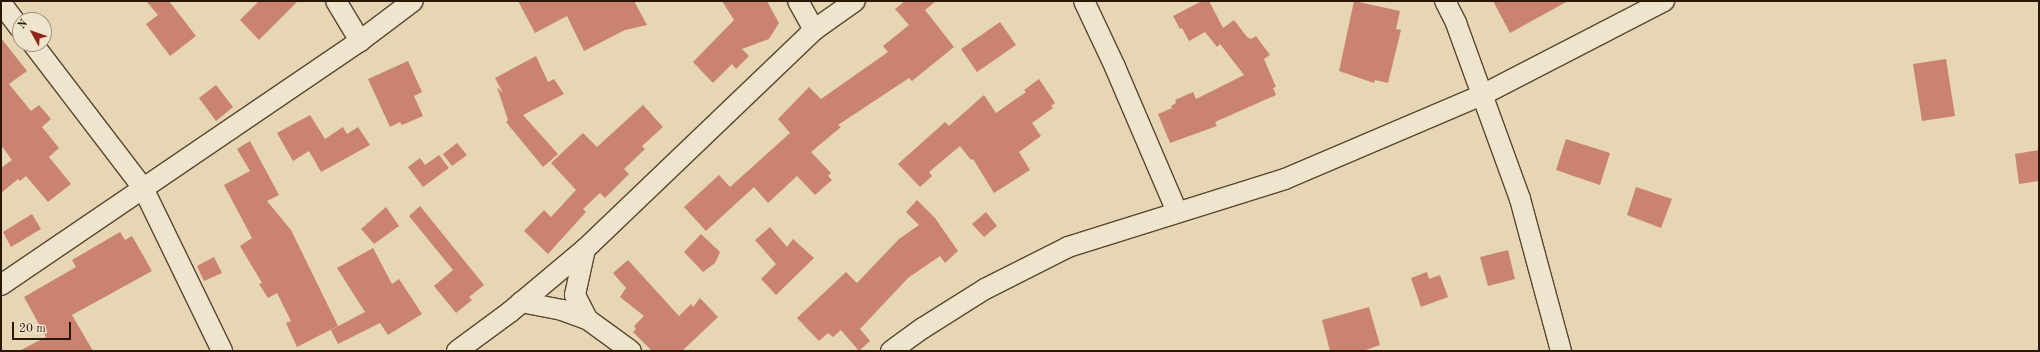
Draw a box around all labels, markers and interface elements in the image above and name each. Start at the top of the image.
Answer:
north arrow [12,12,52,52]
text: N [16,18,30,31]
scale bar [14,314,73,340]
text: 20 m [19,323,46,335]

